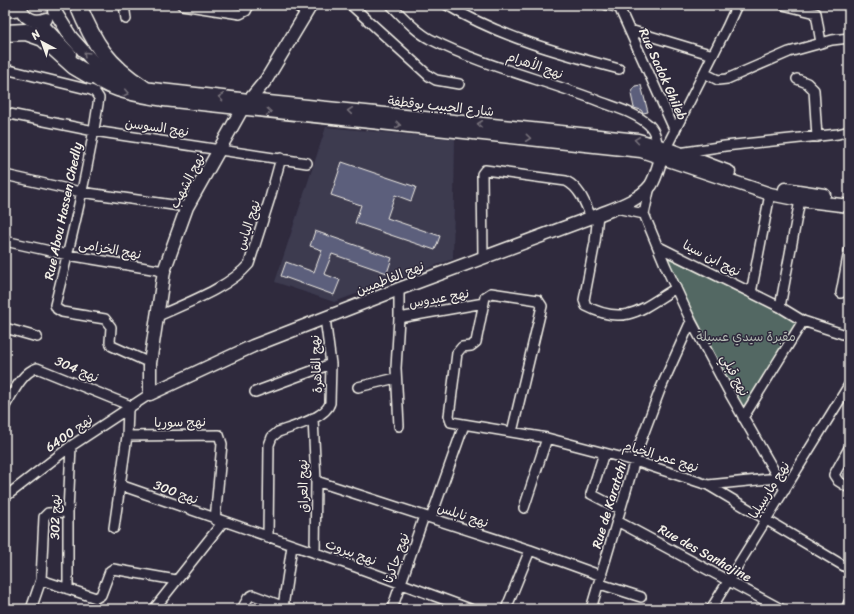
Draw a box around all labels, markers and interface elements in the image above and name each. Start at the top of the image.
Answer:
north arrow [22,22,62,62]
street label: Rue Sadok Ghileb [632,24,694,124]
text: N [26,25,45,45]
street label: نهج الأهرام [503,45,567,85]
one-way arrow [83,52,90,59]
one-way arrow [123,88,130,96]
street label: شارع الحبيب بوقطفة [387,89,495,123]
one-way arrow [218,93,224,102]
one-way arrow [266,107,272,116]
one-way arrow [347,107,353,116]
street label: نهج السوسن [123,111,191,143]
one-way arrow [477,120,483,129]
one-way arrow [395,121,401,130]
one-way arrow [525,134,531,143]
one-way arrow [634,136,640,145]
street label: Rue Abou Hassen Chedly [37,140,89,282]
street label: نهج الشهب [163,149,211,213]
street label: نهج الياس [229,197,267,253]
street label: نهج الخزامى [77,232,143,266]
street label: نهج ابن سينا [679,233,745,283]
street label: نهج الفاطميين [352,254,428,302]
street label: نهج عبدوس [407,281,471,315]
park label: مقبرة سيدي عسيلة [696,325,796,348]
street label: نهج القاهرة [303,334,329,394]
street label: نهج 304 [51,349,103,389]
street label: نهج قبلي [714,350,756,400]
street label: نهج 6400 [40,408,98,458]
street label: نهج سوريا [154,410,206,434]
street label: نهج عمر الخيام [620,434,702,478]
street label: نهج مارسيليا [742,457,796,523]
street label: Rue de Karatchi [585,458,633,551]
street label: نهج العراق [291,459,315,513]
street label: نهج 300 [150,473,202,511]
street label: نهج 302 [43,494,67,540]
street label: نهج نابلس [434,496,492,534]
street label: Rue des Sanhajine [654,518,756,588]
street label: نهج جاكرتا [377,529,415,587]
street label: نهج بيروت [322,532,380,572]

